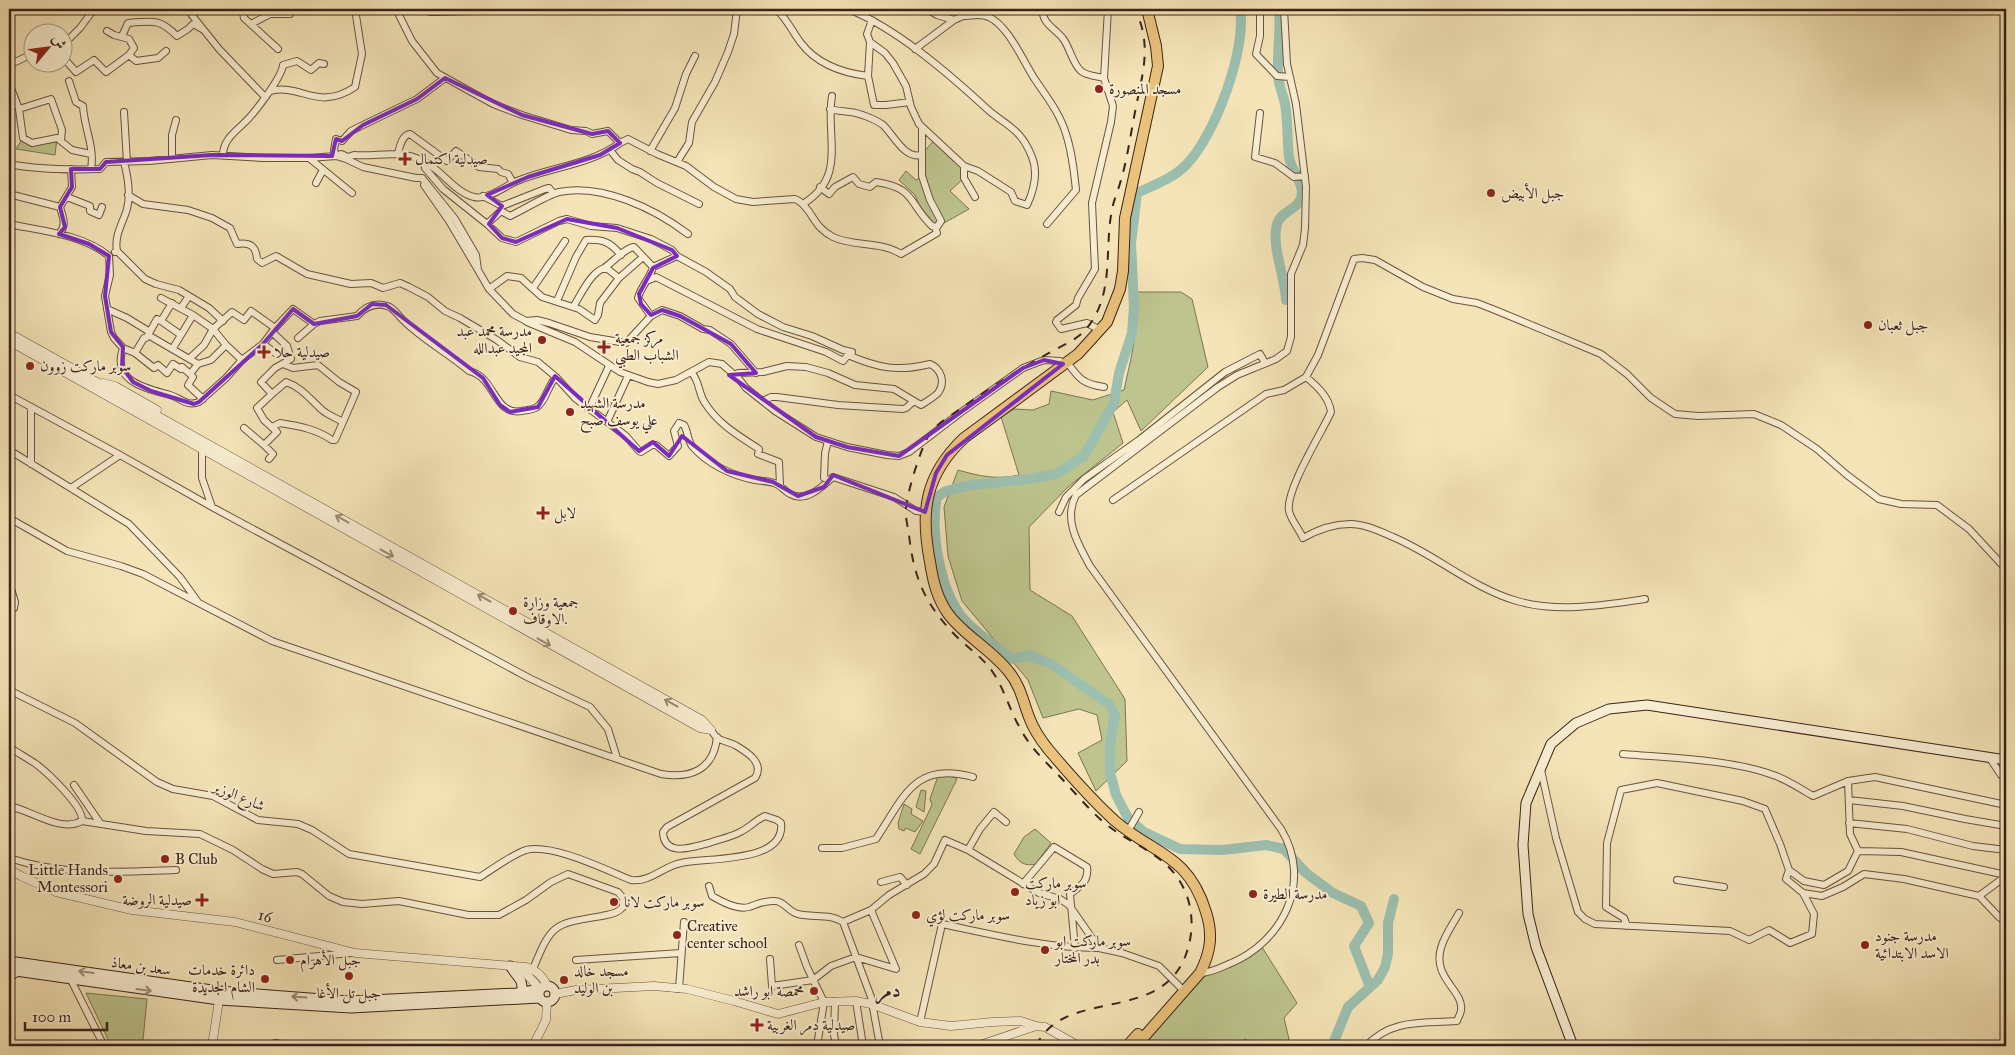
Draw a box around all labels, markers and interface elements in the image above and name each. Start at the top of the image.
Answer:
north arrow [22,22,72,72]
text: ش [48,32,70,52]
place label: مسجد المنصورة [1109,80,1181,98]
marker: مسجد المنصورة [1093,83,1105,95]
place label: صيدلية اكتمال [415,150,488,168]
marker: صيدلية اكتمال [399,153,411,165]
place label: جبل الأبيض [1501,182,1564,204]
marker: جبل الأبيض [1485,187,1497,199]
place label: جبل ثعبان [1878,316,1928,336]
marker: جبل ثعبان [1862,319,1874,331]
place label: مدرسة محمد عبد المجيد عبدالله [457,322,532,357]
place label: مركز جمعية الشباب الطبي [615,329,679,369]
marker: مدرسة محمد عبد المجيد عبدالله [536,334,548,346]
marker: مركز جمعية الشباب الطبي [597,340,611,354]
place label: صيدلية حلا [274,343,330,361]
marker: صيدلية حلا [258,346,270,358]
place label: سوبر ماركت زوون [40,357,131,375]
marker: سوبر ماركت زوون [24,360,36,372]
place label: مدرسة الشهيد علي يوسف صبح [580,394,658,434]
marker: مدرسة الشهيد علي يوسف صبح [564,406,576,418]
place label: لابل [554,504,576,524]
marker: لابل [536,506,550,520]
one-way arrow [335,513,349,523]
one-way arrow [379,549,394,558]
one-way arrow [477,592,491,602]
place label: جمعية وزارة الاوقاف. [523,593,579,628]
marker: جمعية وزارة الاوقاف. [507,605,519,617]
one-way arrow [536,637,550,647]
one-way arrow [665,697,679,707]
street label: شارع الوزير [207,776,268,819]
place label: B Club [175,850,218,868]
marker: B Club [159,853,171,865]
place label: Little Hands Montessori [28,861,108,896]
marker: Little Hands Montessori [112,873,124,885]
place label: سوبر ماركت ابو زياد [1025,874,1087,909]
place label: مدرسة الطيرة [1263,885,1327,903]
marker: سوبر ماركت ابو زياد [1009,886,1021,898]
marker: مدرسة الطيرة [1247,888,1259,900]
place label: صيدلية الروضة [123,891,192,909]
place label: سوبر ماركت لانا [624,893,705,911]
marker: صيدلية الروضة [196,894,208,906]
marker: سوبر ماركت لانا [608,896,620,908]
street label: 16 [256,906,275,927]
place label: سوبر ماركت لؤي [926,906,1010,927]
marker: سوبر ماركت لؤي [910,909,922,921]
place label: Creative center school [687,917,768,952]
place label: مدرسة جنود الاسد الابتدائية [1875,927,1949,962]
marker: Creative center school [671,929,683,941]
place label: سوبر ماركت ابو بدر المختار [1053,932,1131,967]
marker: مدرسة جنود الاسد الابتدائية [1859,939,1871,951]
marker: سوبر ماركت ابو بدر المختار [1039,944,1051,956]
place label: جبل الأهرام [300,949,361,973]
street label: سعد بن معاذ [110,953,172,979]
marker: جبل الأهرام [284,954,296,966]
place label: دائرة خدمات الشام الجديدة [188,961,255,1000]
place label: مسجد خالد بن الوليد [574,962,629,997]
one-way arrow [78,967,94,977]
marker: جبل تل الأغا [343,970,355,982]
marker: دائرة خدمات الشام الجديدة [259,973,271,985]
marker: مسجد خالد بن الوليد [558,974,570,986]
district label: دمر [875,978,901,1005]
place label: جبل تل الأغا [317,982,381,1004]
place label: محمصة ابو راشد [734,982,804,1000]
one-way arrow [135,985,151,995]
marker: محمصة ابو راشد [808,985,820,997]
one-way arrow [291,992,307,1002]
scale bar [25,1000,108,1032]
text: 100 m [32,1008,72,1026]
place label: صيدلية دمر الغربية [767,1016,855,1036]
marker: صيدلية دمر الغربية [751,1019,763,1031]

